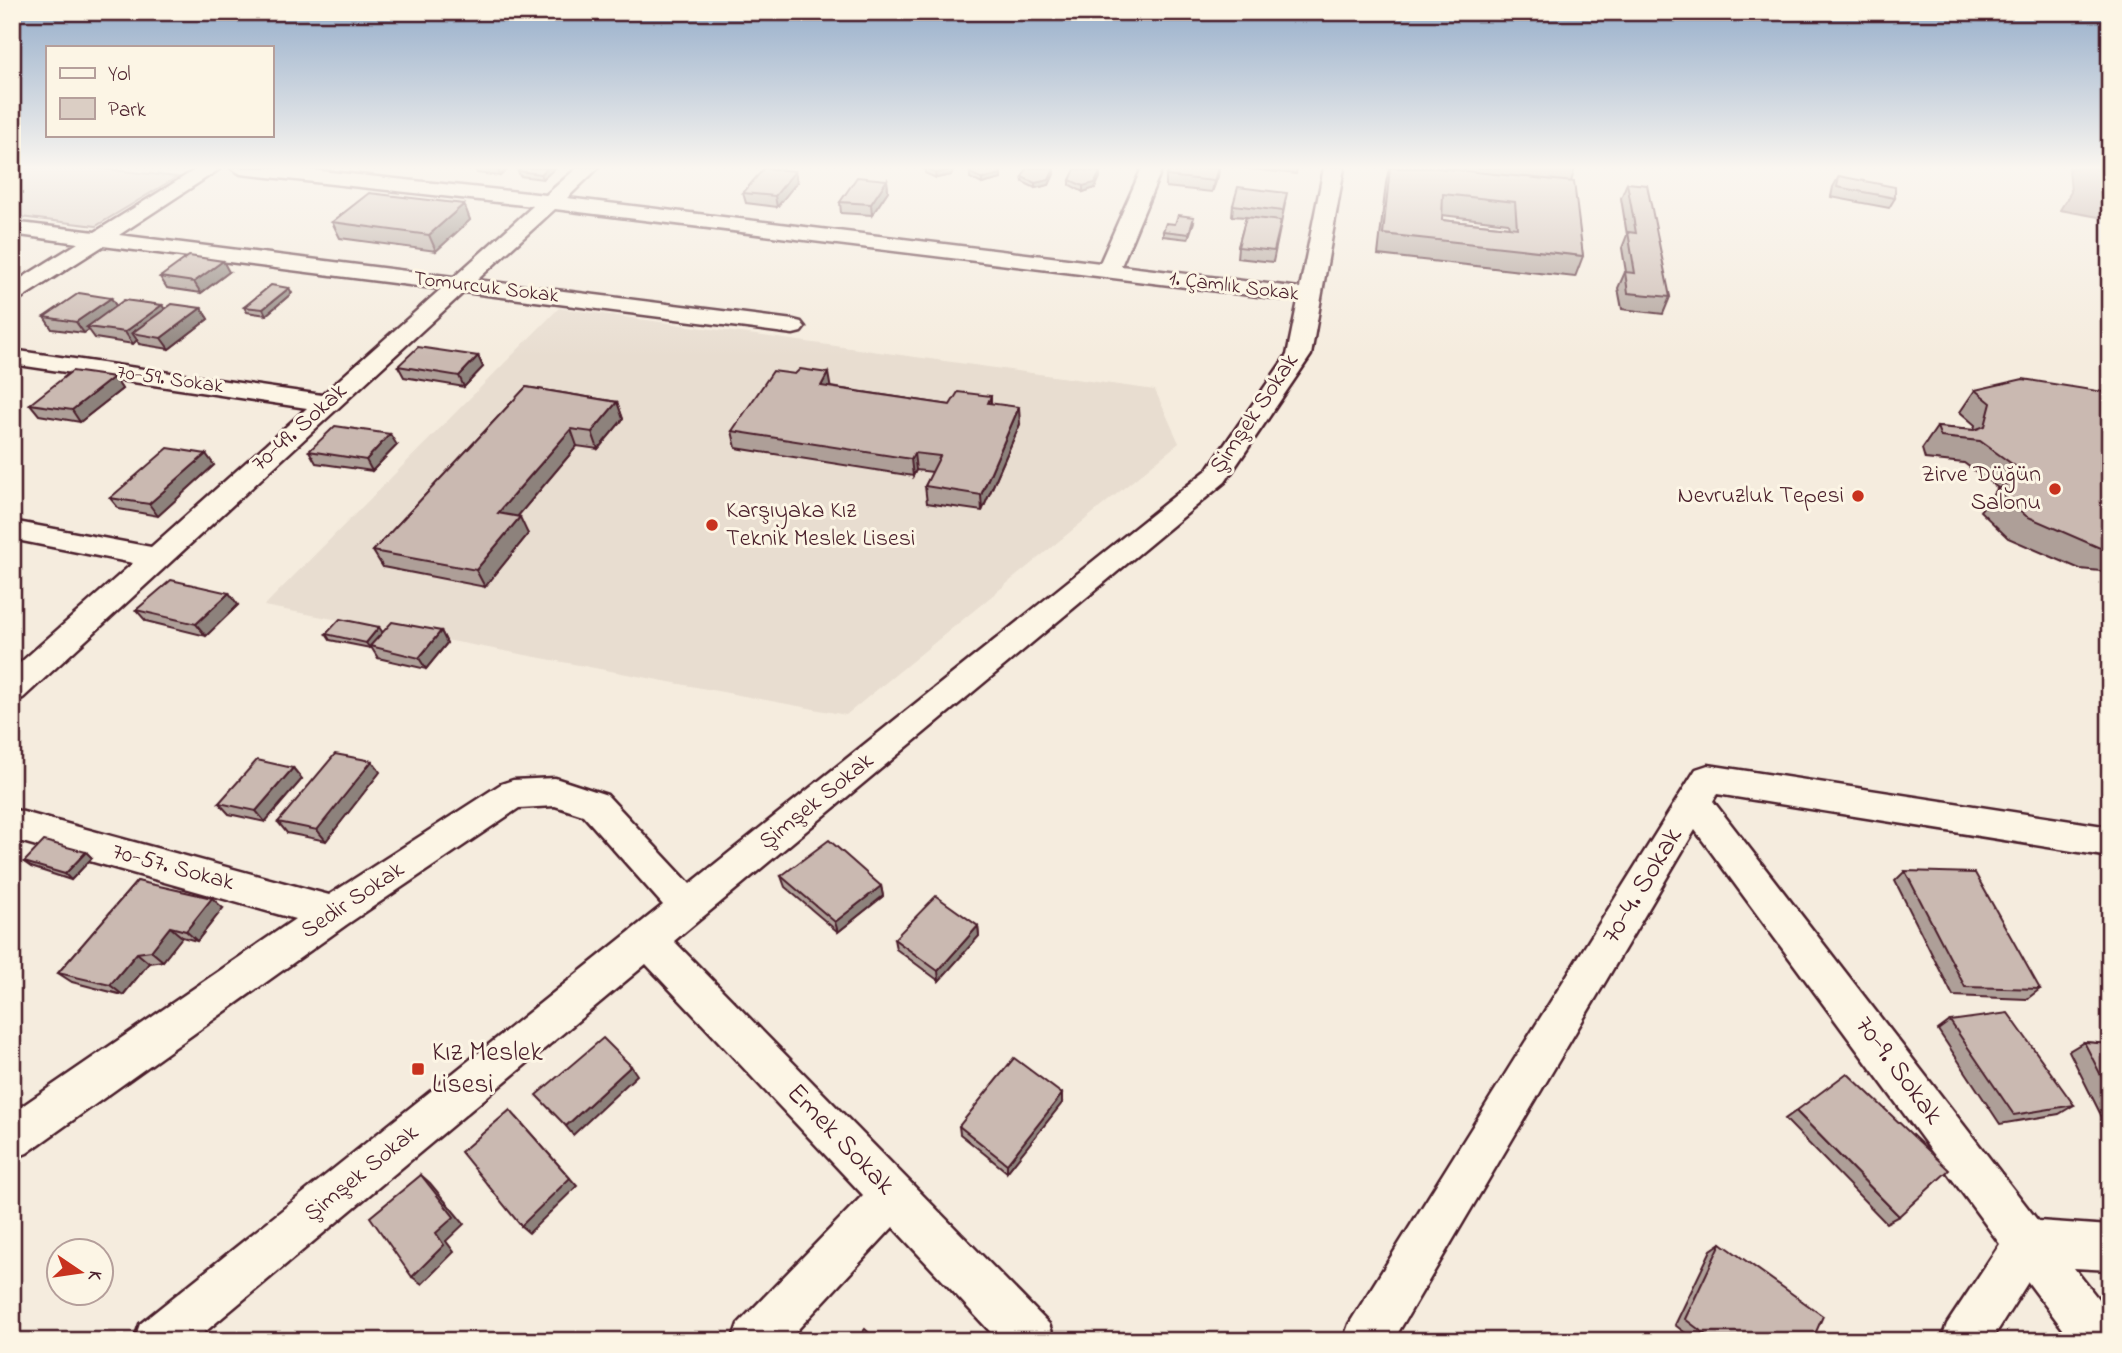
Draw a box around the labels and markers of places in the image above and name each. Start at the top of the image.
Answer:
place label: Zirve Düğün Salonu [1921,458,2041,521]
place label: Nevruzluk Tepesi [1678,479,1844,514]
marker: Zirve Düğün Salonu [2047,481,2063,497]
marker: Nevruzluk Tepesi [1850,488,1866,504]
place label: Karşıyaka Kız Teknik Meslek Lisesi [726,494,915,557]
marker: Karşıyaka Kız Teknik Meslek Lisesi [704,517,720,533]
place label: Kız Meslek Lisesi [432,1033,543,1106]
marker: Kız Meslek Lisesi [410,1061,426,1077]

